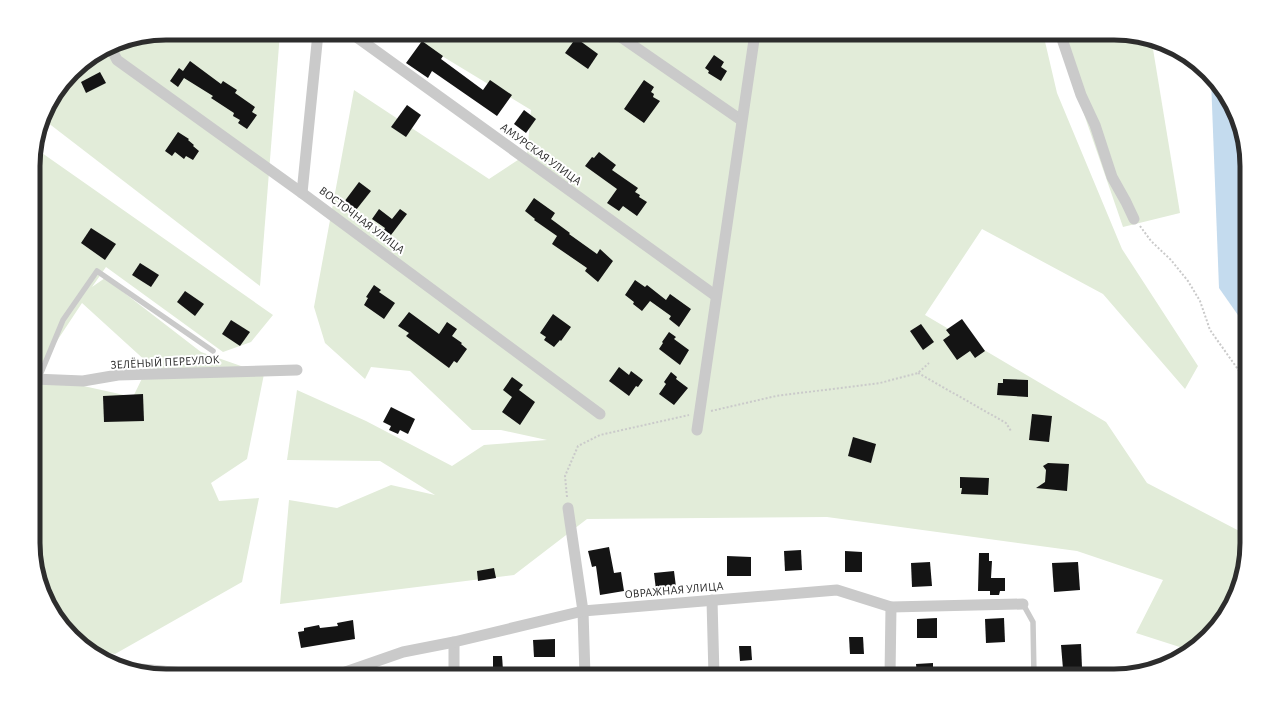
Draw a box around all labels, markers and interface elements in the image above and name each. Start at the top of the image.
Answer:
street label: АМУРСКАЯ УЛИЦА [498,121,584,187]
street label: ВОСТОЧНАЯ УЛИЦА [317,184,407,256]
street label: ЗЕЛЁНЫЙ ПЕРЕУЛОК [110,352,220,371]
street label: ОВРАЖНАЯ УЛИЦА [624,580,724,600]

